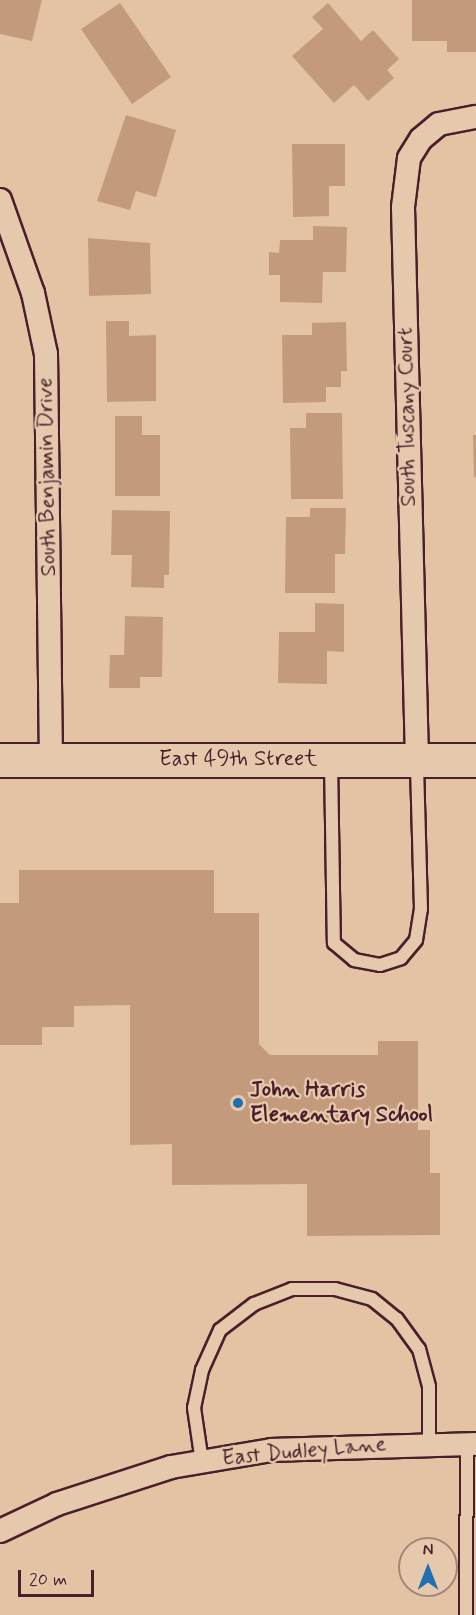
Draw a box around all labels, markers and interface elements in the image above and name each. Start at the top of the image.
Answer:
street label: South Tuscany Court [393,325,423,509]
street label: South Benjamin Drive [33,378,63,576]
street label: East 49th Street [159,747,317,773]
place label: John Harris Elementary School [250,1077,433,1128]
marker: John Harris Elementary School [231,1096,245,1110]
street label: East Dudley Lane [223,1432,385,1472]
north arrow [398,1537,458,1597]
text: N [423,1540,433,1561]
scale bar [21,1558,98,1596]
text: 20 m [29,1568,67,1592]

